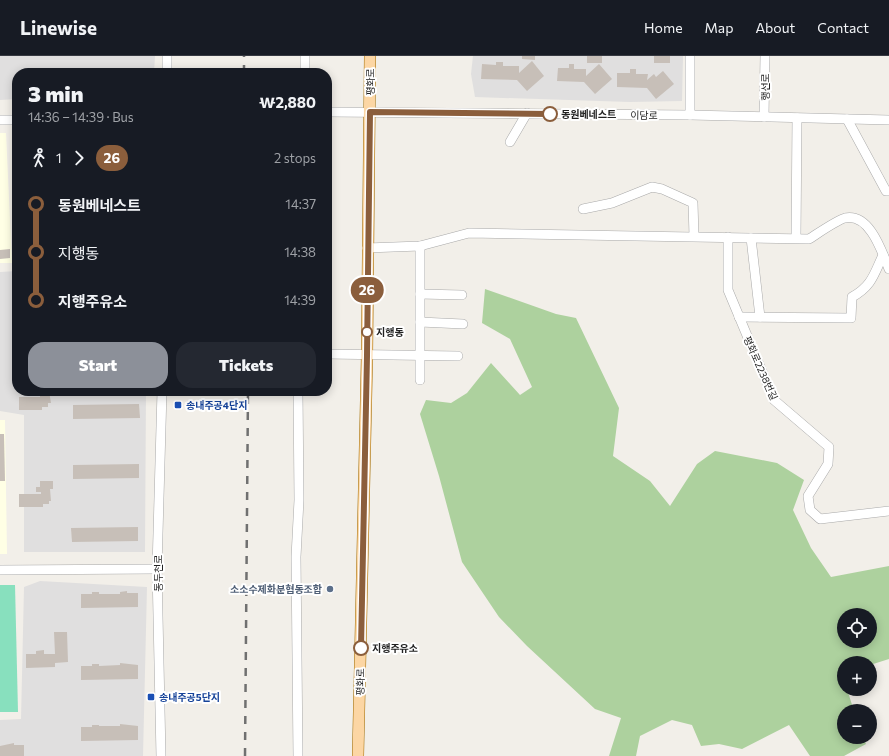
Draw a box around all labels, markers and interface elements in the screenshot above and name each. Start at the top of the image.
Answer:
text: Linewise [20,16,97,39]
text: Home [644,19,683,36]
text: Map [705,19,733,36]
text: About [755,19,795,36]
text: Contact [817,19,869,36]
street label: 평화로 [364,68,376,96]
street label: 행선로 [759,73,771,101]
text: 3 min [28,80,84,107]
text: ₩2,880 [259,93,316,111]
marker: 동원베네스트 [542,106,558,122]
place label: 동원베네스트 [561,108,616,120]
text: 14:36 – 14:39 · Bus [28,109,134,125]
street label: 이담로 [630,109,658,121]
icon: walk [28,147,50,169]
icon: forward [68,147,90,169]
text: 26 [104,149,120,166]
text: 1 [56,150,62,166]
text: 2 stops [274,150,316,166]
text: 동원베네스트 [58,196,141,214]
text: 14:37 [285,196,316,212]
text: 지행동 [58,244,99,262]
text: 14:38 [284,244,316,260]
line badge: 26 [349,277,385,303]
text: 26 [359,281,375,298]
text: 지행주유소 [58,292,127,310]
text: 14:39 [284,292,316,308]
marker: 지행동 [361,326,373,338]
place label: 지행동 [376,326,404,338]
street label: 평화로2238번길 [742,334,780,402]
button: Start [28,342,168,388]
button: Tickets [176,342,316,388]
place label: 송내주공4단지 [186,399,247,411]
marker: 송내주공4단지 [173,400,183,410]
street label: 동두천로 [152,555,164,591]
place label: 소소수제화분협동조합 [230,583,322,595]
marker: 소소수제화분협동조합 [325,584,335,594]
map controls [837,608,877,744]
button: locate [837,608,877,648]
marker: 지행주유소 [353,640,369,656]
place label: 지행주유소 [372,642,418,654]
button: + [837,656,877,696]
street label: 평화로 [354,668,366,696]
place label: 송내주공5단지 [159,691,220,703]
marker: 송내주공5단지 [146,692,156,702]
button: − [837,704,877,744]

